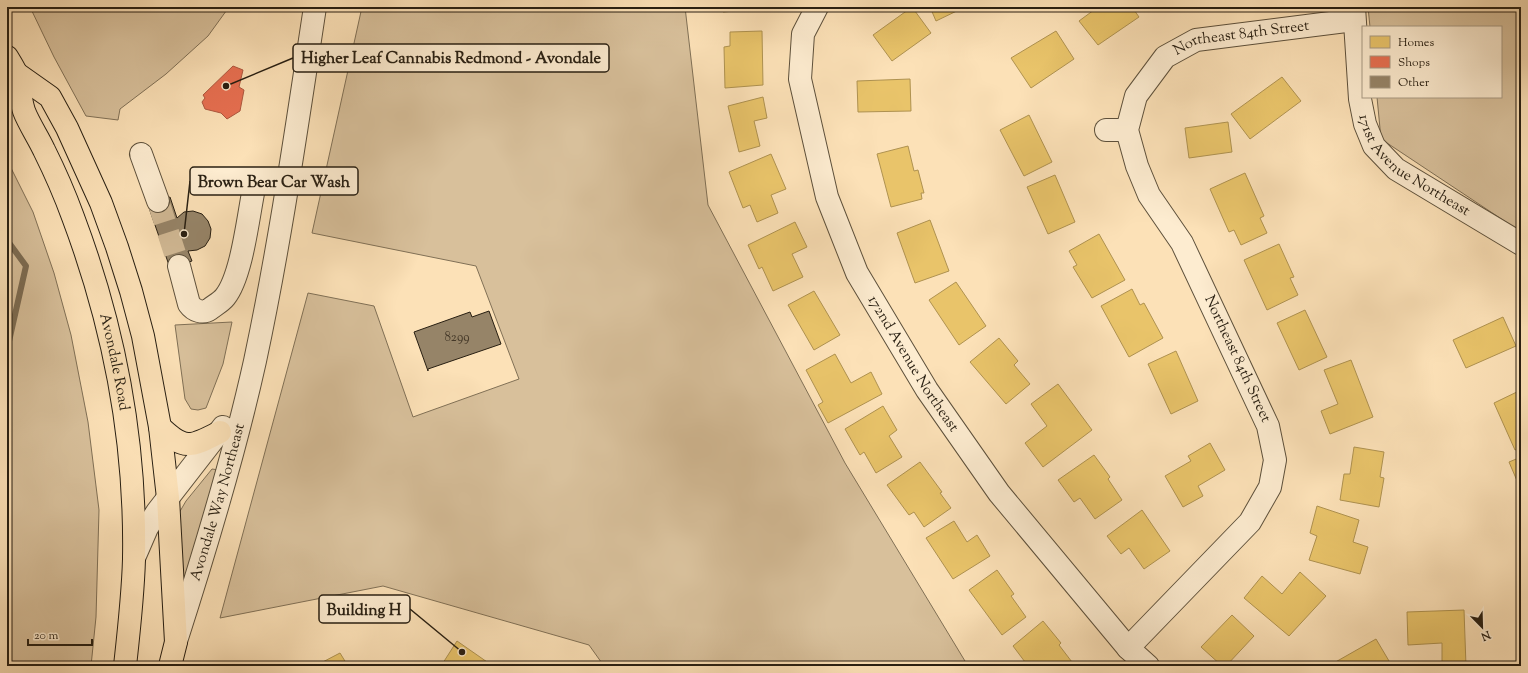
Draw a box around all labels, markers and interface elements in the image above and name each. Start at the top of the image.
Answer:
street label: Northeast 84th Street [1170,15,1310,61]
legend [1362,26,1502,98]
text: Homes [1398,34,1434,52]
callout: Higher Leaf Cannabis Redmond - Avondale [293,44,609,72]
text: Higher Leaf Cannabis Redmond - Avondale [301,48,601,71]
text: Shops [1398,54,1430,72]
text: Other [1398,74,1430,92]
street label: 171st Avenue Northeast [1353,113,1474,222]
callout: Brown Bear Car Wash [190,167,358,195]
text: Brown Bear Car Wash [198,172,351,195]
street label: 172nd Avenue Northeast [862,292,964,436]
street label: Northeast 84th Street [1198,292,1276,426]
street label: Avondale Road [94,311,134,413]
house number: 8299 [444,329,470,347]
street label: Avondale Way Northeast [185,421,250,584]
callout: Building H [319,595,410,623]
text: Building H [327,600,402,623]
north arrow [1462,607,1502,647]
scale bar [28,621,92,647]
text: N [1478,626,1494,644]
text: 20 m [34,627,59,645]

